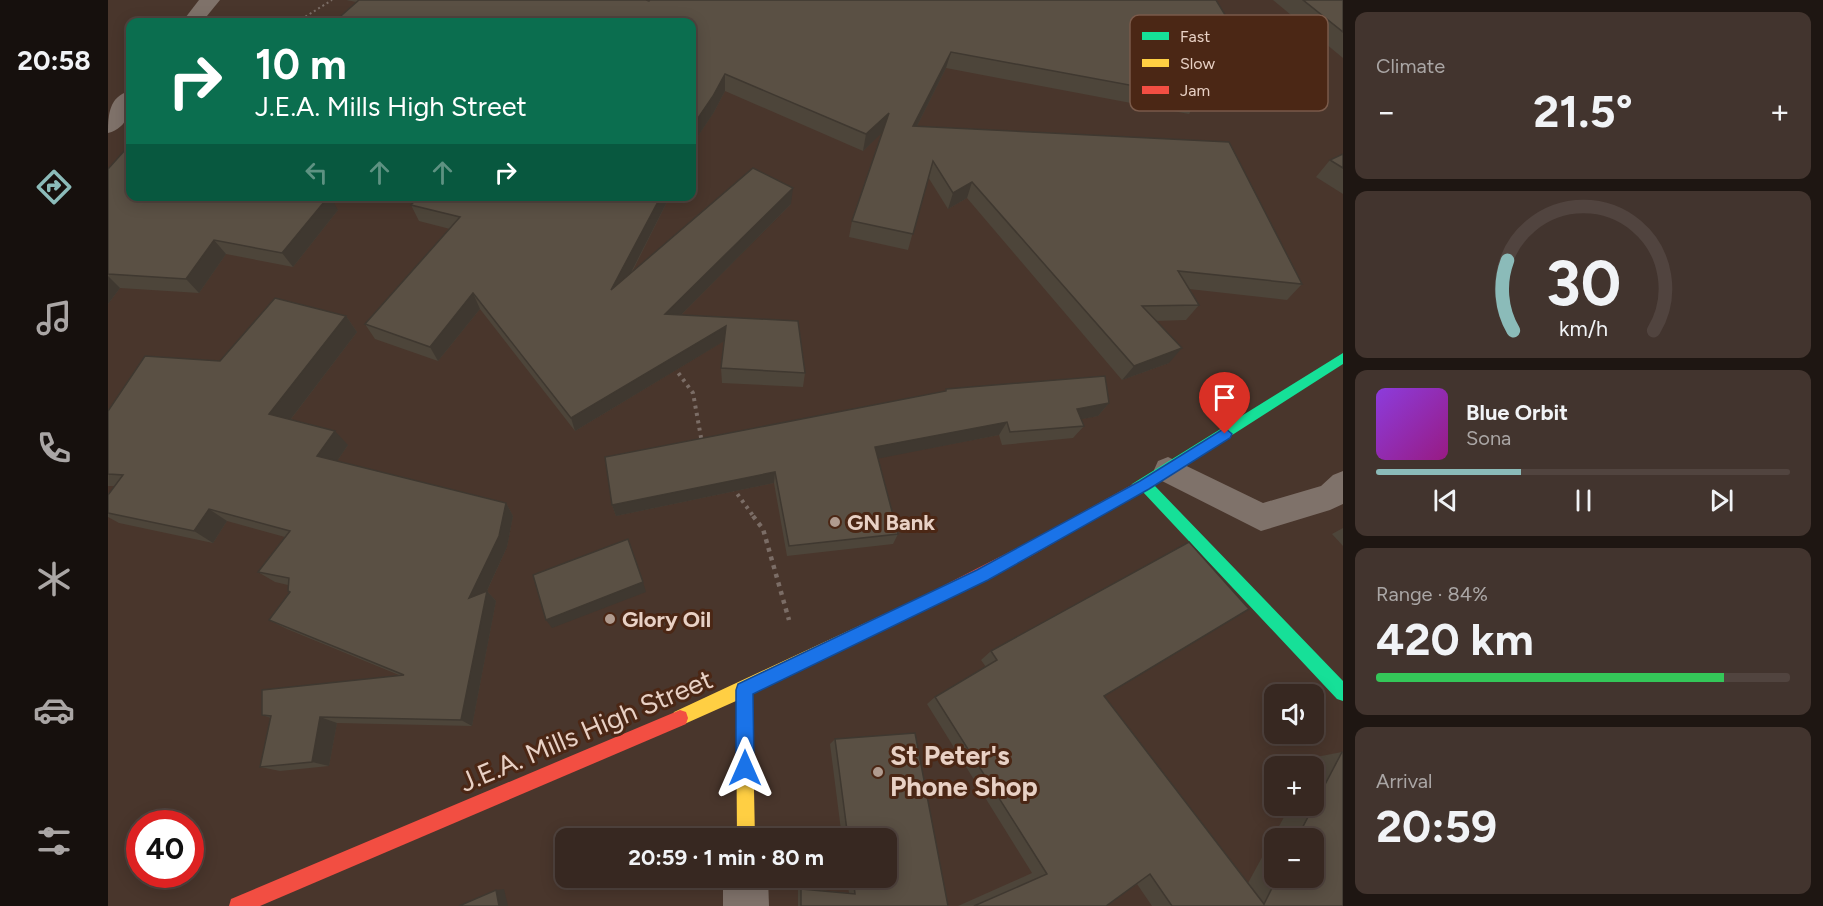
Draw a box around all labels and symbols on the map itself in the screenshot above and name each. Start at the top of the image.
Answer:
legend [1130,15,1328,111]
text: Fast [1180,27,1210,46]
text: Slow [1180,54,1215,73]
text: Jam [1180,81,1210,100]
pin [1199,372,1250,434]
place label: GN Bank [847,509,935,536]
marker: GN Bank [828,515,842,529]
place label: Glory Oil [622,606,711,633]
marker: Glory Oil [603,612,617,626]
street label: J.E.A. Mills High Street [454,662,717,799]
position arrow [713,736,777,800]
place label: St Peter's Phone Shop [890,739,1038,803]
marker: St Peter's Phone Shop [871,765,885,779]
speed limit sign: 40 [126,810,204,888]

